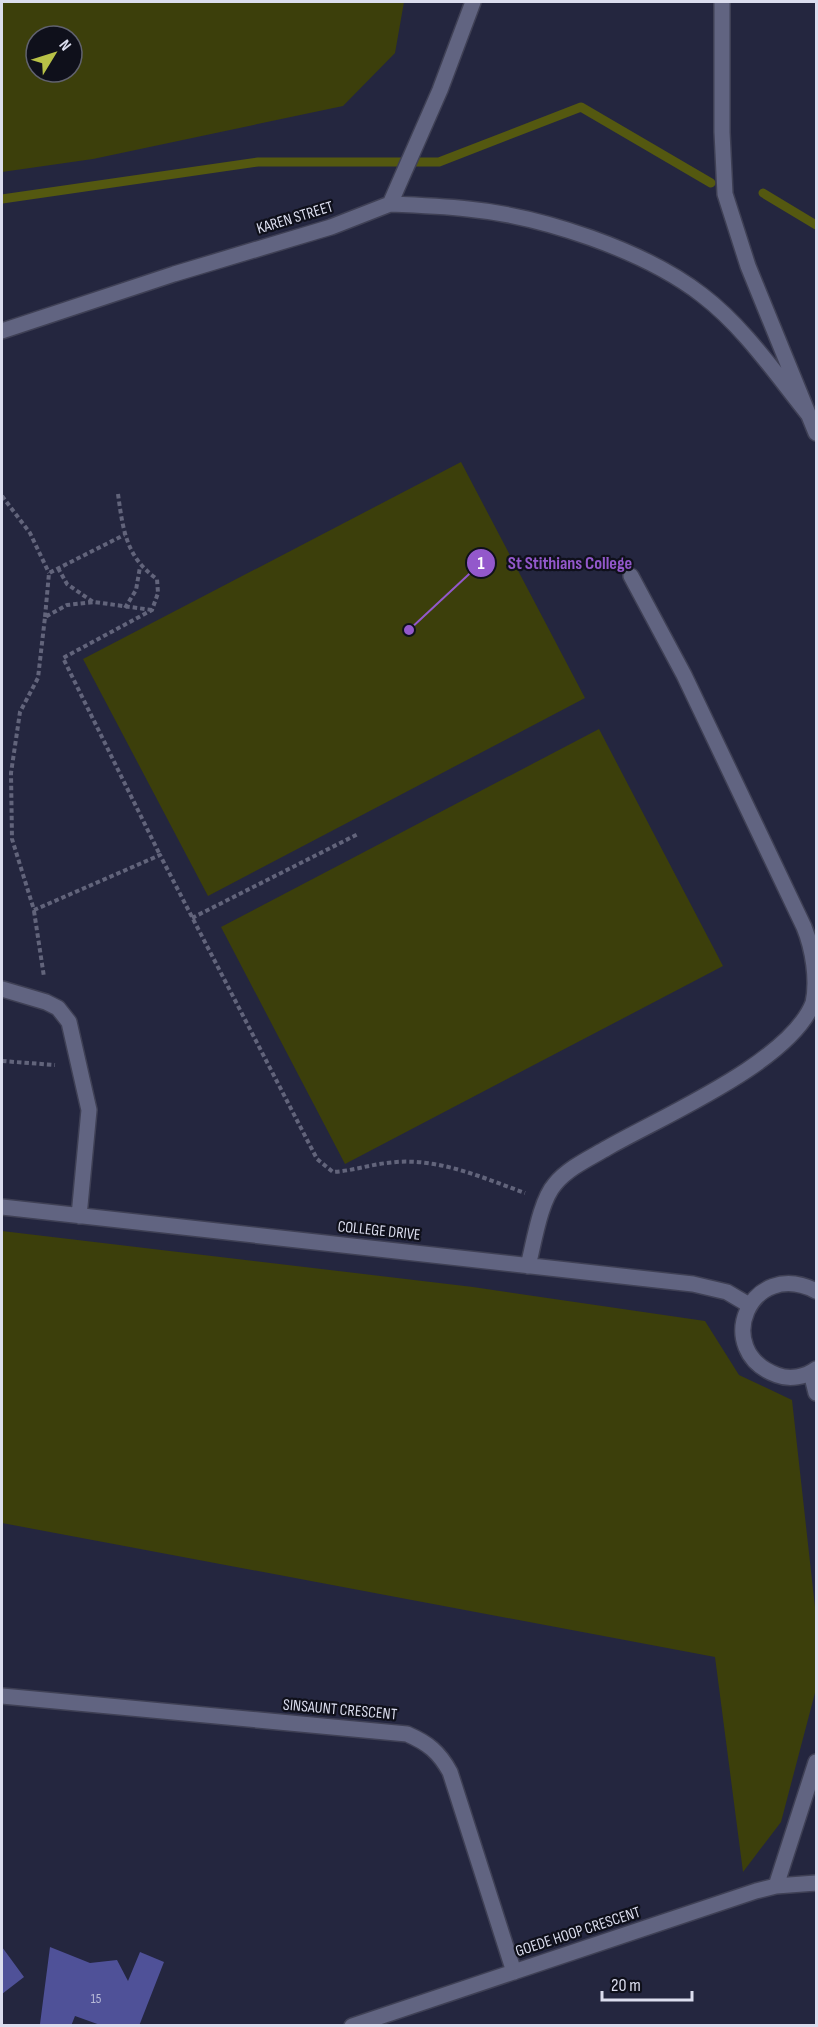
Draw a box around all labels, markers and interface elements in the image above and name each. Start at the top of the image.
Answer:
north arrow [24,24,84,84]
text: N [55,36,75,55]
street label: KAREN STREET [254,197,336,239]
callout: St Stithians College [466,545,644,581]
text: 1 [477,553,485,574]
text: St Stithians College [508,553,632,574]
street label: COLLEGE DRIVE [337,1217,421,1245]
street label: SINSAUNT CRESCENT [282,1696,398,1724]
street label: GOEDE HOOP CRESCENT [513,1903,643,1961]
scale bar [602,1964,692,2002]
text: 20 m [611,1975,641,1996]
house number: 15 [91,1990,102,2007]

